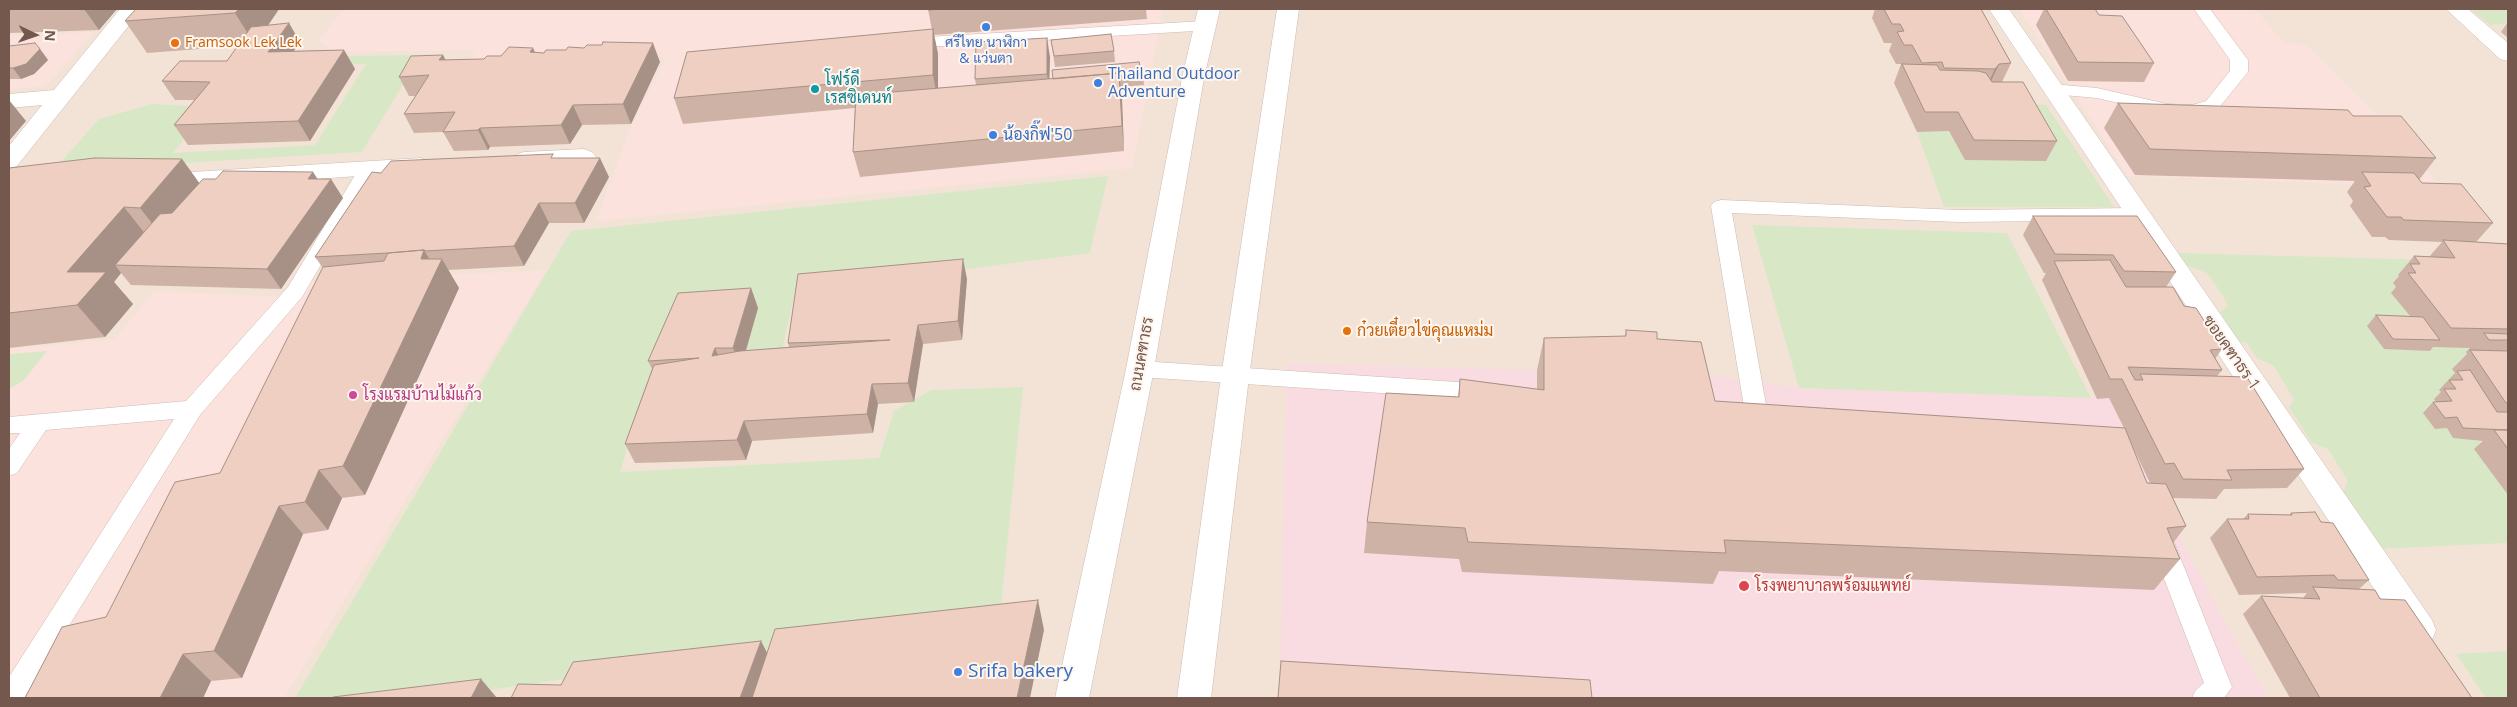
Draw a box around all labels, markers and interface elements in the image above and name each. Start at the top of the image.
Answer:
north arrow [10,10,60,60]
marker: ศรีไทย นาฬิกา & แว่นตา [980,21,992,33]
text: N [41,30,60,42]
place label: Framsook Lek Lek [185,35,302,51]
place label: ศรีไทย นาฬิกา & แว่นตา [945,35,1027,68]
marker: Framsook Lek Lek [169,37,181,49]
place label: Thailand Outdoor Adventure [1108,64,1240,102]
place label: โฟร์ดี เรสซิเดนท์ [825,70,892,108]
marker: Thailand Outdoor Adventure [1092,77,1104,89]
marker: โฟร์ดี เรสซิเดนท์ [809,83,821,95]
place label: น้องกิ๊ฟ'50 [1003,125,1072,145]
marker: น้องกิ๊ฟ'50 [987,129,999,141]
street label: ซอยคฑาธร 1 [2198,312,2264,394]
street label: ถนนคฑาธร [1126,315,1158,393]
place label: ก๋วยเตี๋ยวไข่คุณแหม่ม [1357,321,1493,341]
marker: ก๋วยเตี๋ยวไข่คุณแหม่ม [1341,325,1353,337]
place label: โรงแรมบ้านไม้แก้ว [363,385,482,405]
marker: โรงแรมบ้านไม้แก้ว [347,389,359,401]
place label: โรงพยาบาลพร้อมแพทย์ [1755,576,1911,596]
marker: โรงพยาบาลพร้อมแพทย์ [1737,579,1751,593]
place label: Srifa bakery [968,661,1073,683]
marker: Srifa bakery [952,666,964,678]

